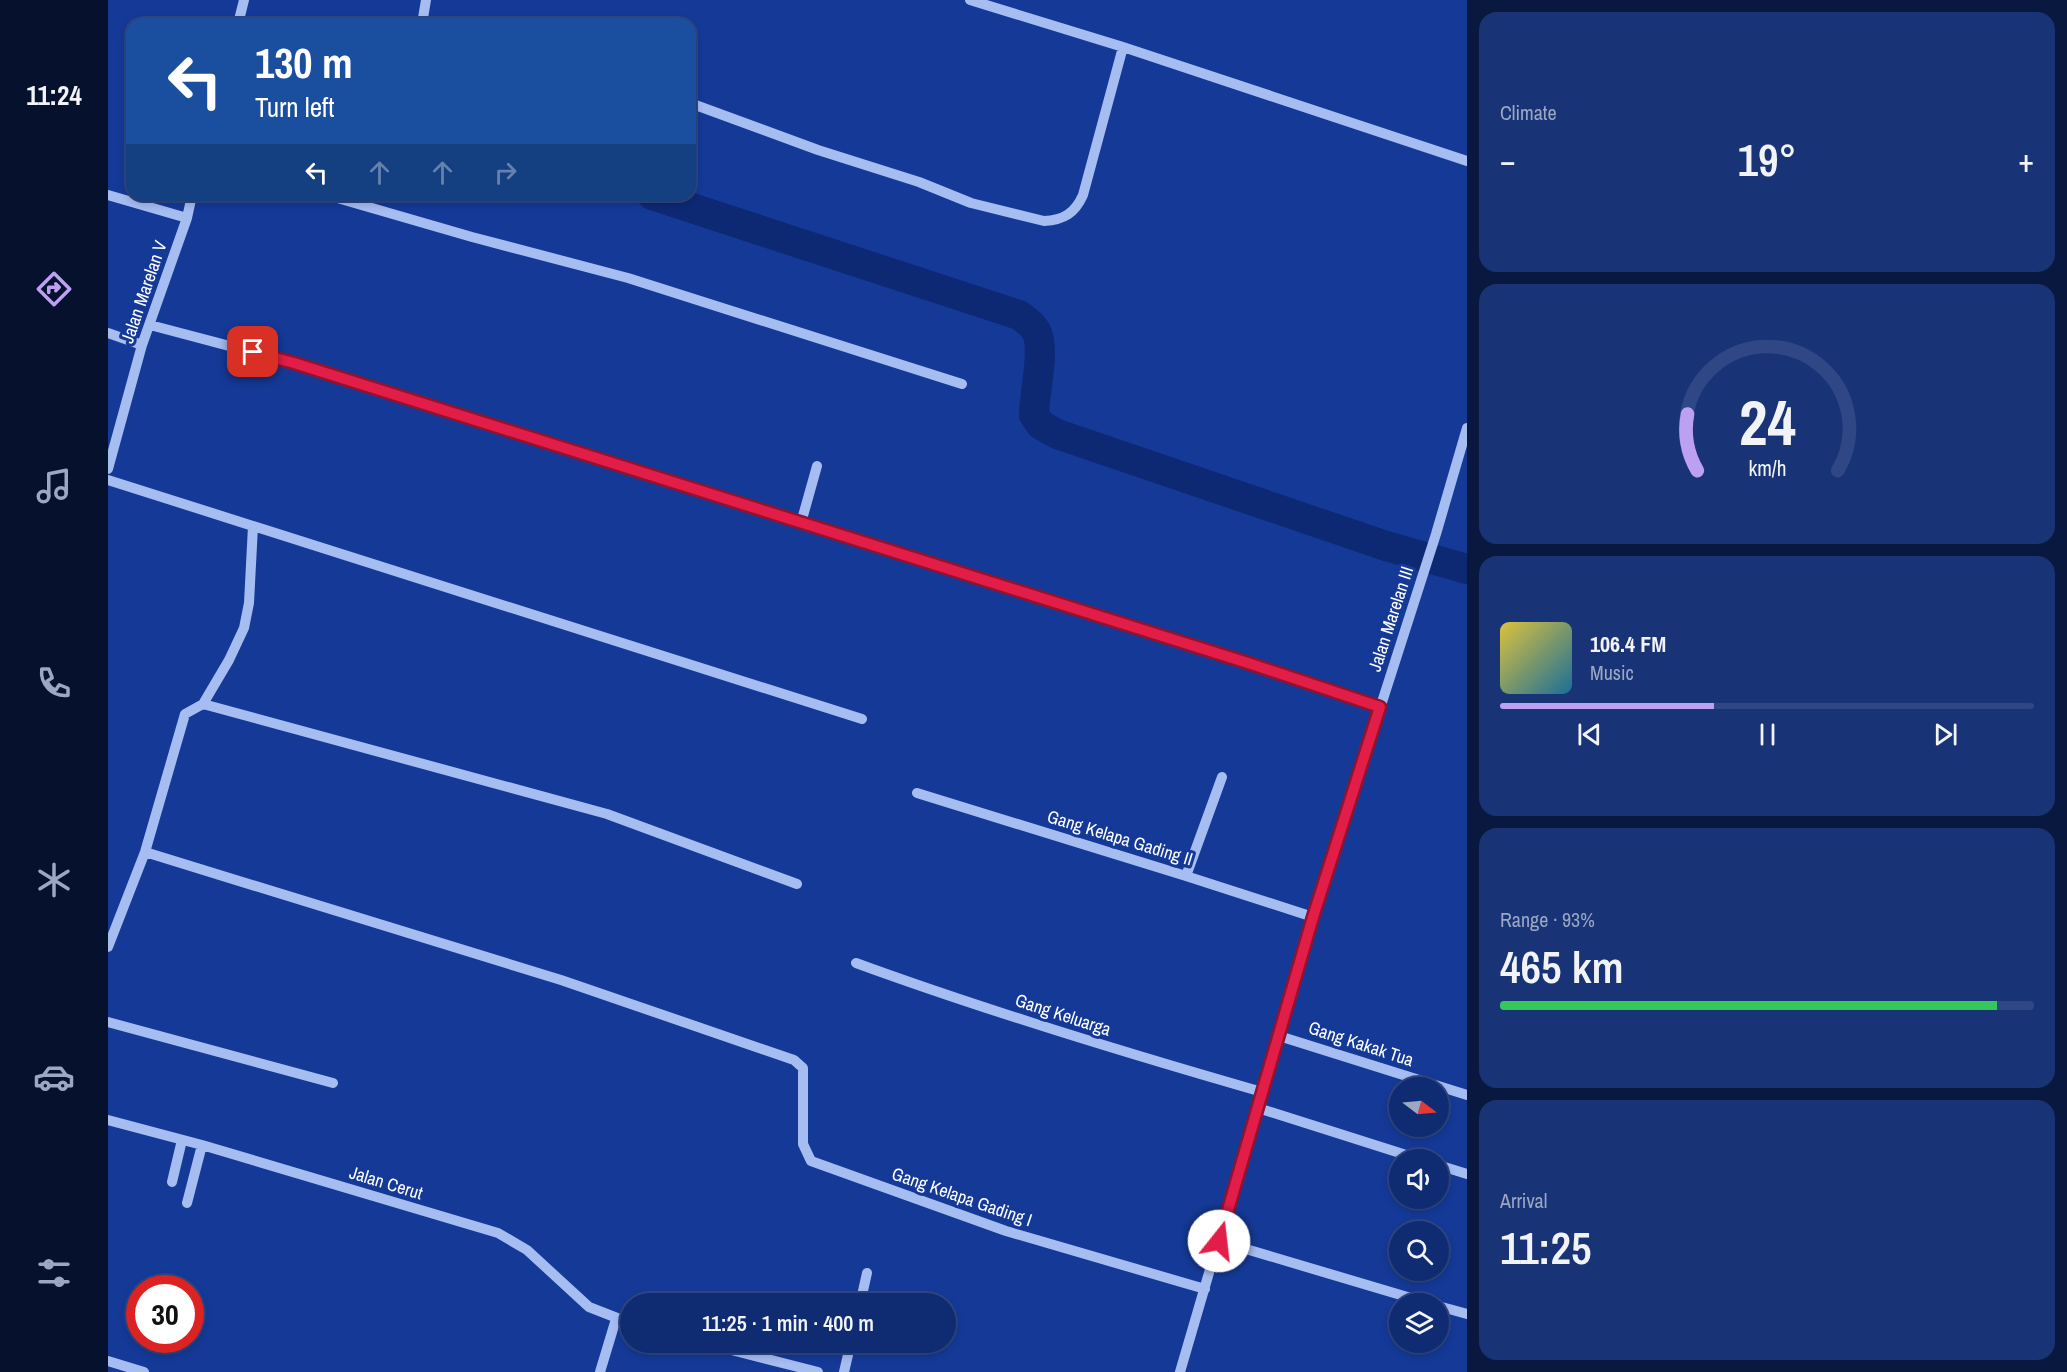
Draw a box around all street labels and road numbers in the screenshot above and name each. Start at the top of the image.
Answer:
street label: Jalan Marelan V [114,237,173,346]
street label: Jalan Marelan III [1362,563,1419,675]
street label: Gang Kelapa Gading II [1044,803,1196,872]
street label: Gang Keluarga [1012,987,1114,1042]
street label: Gang Kakak Tua [1305,1015,1417,1072]
street label: Jalan Cerut [346,1160,426,1206]
street label: Gang Kelapa Gading I [889,1161,1036,1232]

